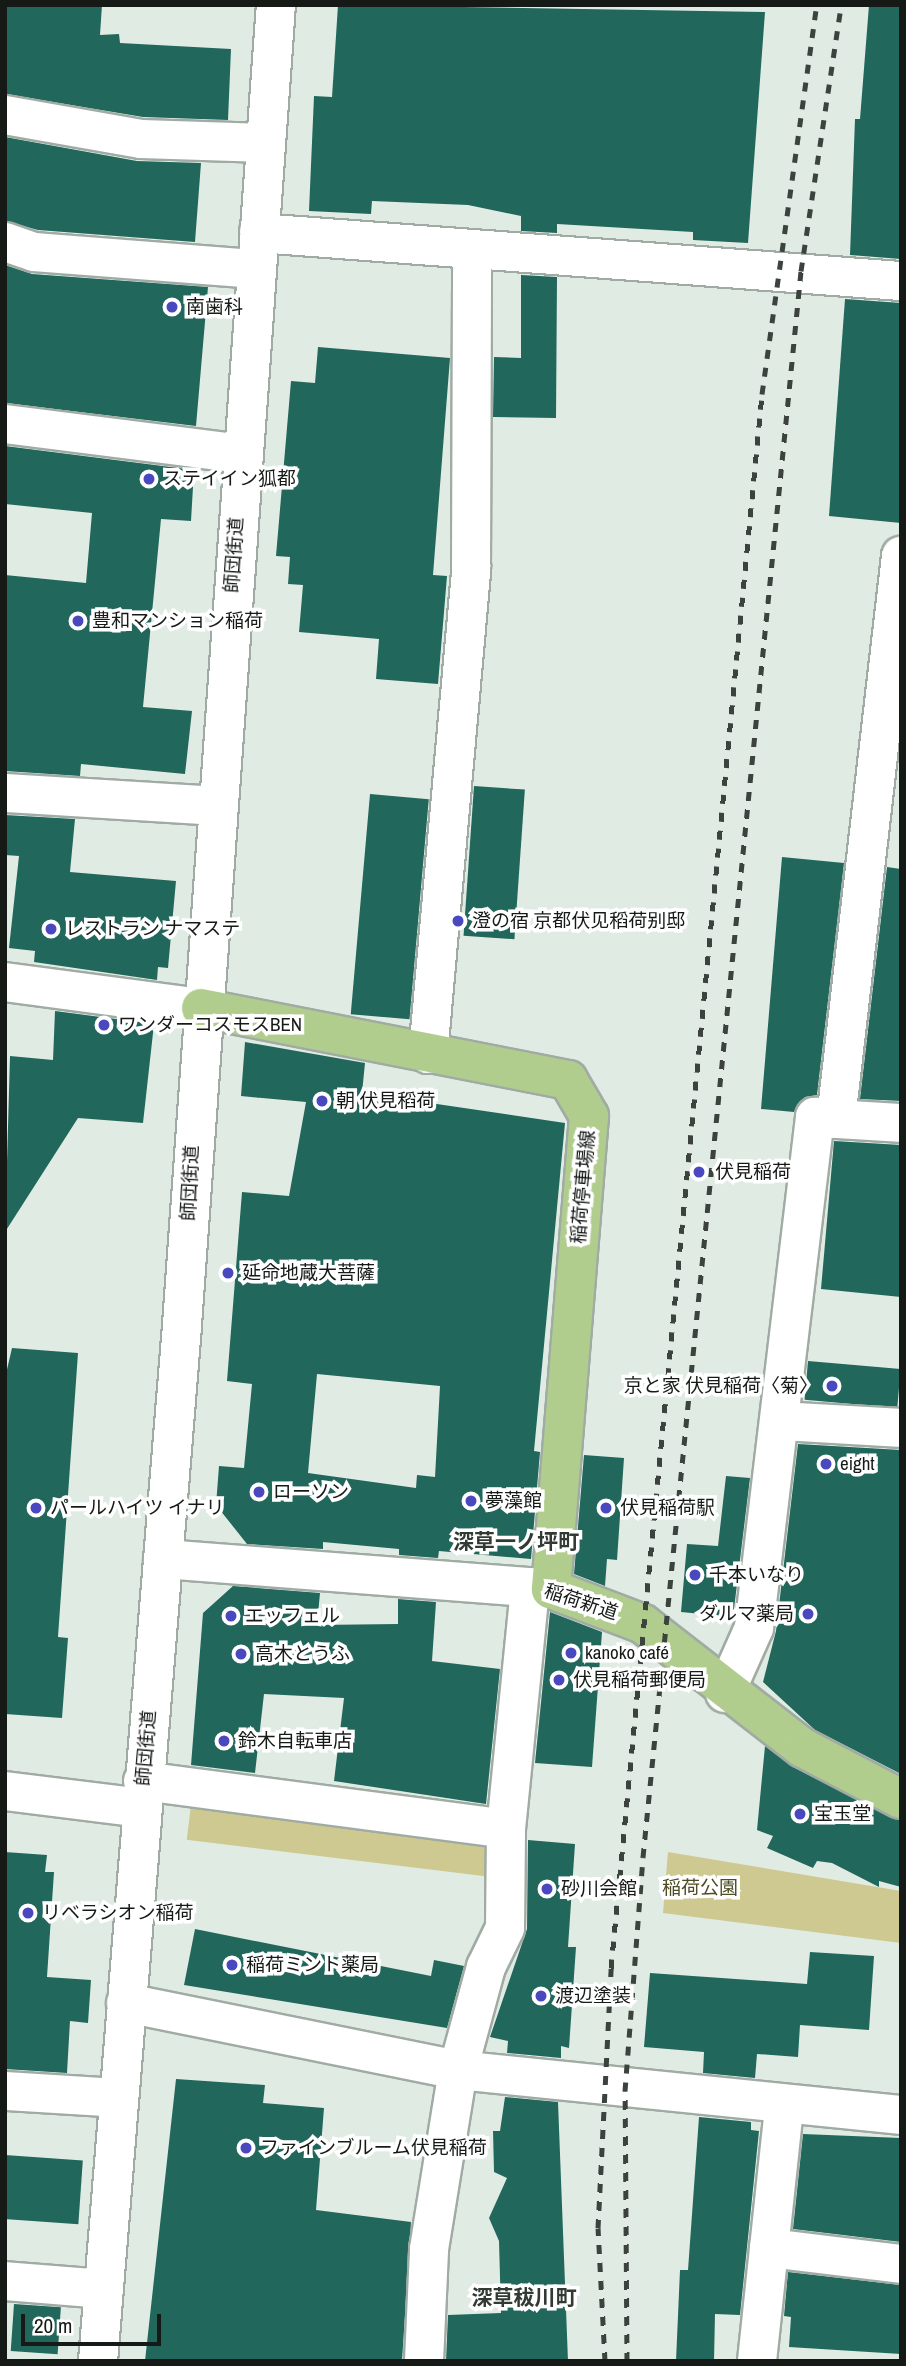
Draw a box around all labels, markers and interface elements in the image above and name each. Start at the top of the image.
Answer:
place label: 南歯科 [186,296,243,318]
marker: 南歯科 [164,299,180,315]
place label: ステイイン狐都 [163,468,296,490]
marker: ステイイン狐都 [141,471,157,487]
street label: 師団街道 [220,516,248,594]
place label: 豊和マンション稲荷 [92,610,263,632]
marker: 豊和マンション稲荷 [70,613,86,629]
place label: 澄の宿 京都伏见稻荷别邸 [472,910,685,932]
marker: 澄の宿 京都伏见稻荷别邸 [450,913,466,929]
place label: レストラン ナマステ [65,918,240,940]
marker: レストラン ナマステ [43,921,59,937]
place label: ワンダーコスモスBEN [118,1014,302,1036]
marker: ワンダーコスモスBEN [96,1017,112,1033]
place label: 朝 伏見稻荷 [336,1090,435,1112]
marker: 朝 伏見稻荷 [314,1093,330,1109]
street label: 稲荷停車場線 [567,1129,599,1245]
street label: 師団街道 [177,1144,203,1222]
place label: 伏見稲荷 [715,1161,791,1183]
marker: 伏見稲荷 [689,1162,709,1182]
place label: 延命地蔵大菩薩 [242,1262,375,1284]
marker: 延命地蔵大菩薩 [220,1265,236,1281]
place label: 京と家 伏見稲荷〈菊〉 [624,1375,818,1397]
marker: 京と家 伏見稲荷〈菊〉 [824,1378,840,1394]
place label: eight [840,1453,875,1475]
marker: eight [818,1456,834,1472]
place label: ローソン [273,1481,349,1503]
marker: ローソン [251,1484,267,1500]
place label: 夢藻館 [485,1490,542,1512]
marker: 夢藻館 [463,1493,479,1509]
place label: パールハイツ イナリ [50,1497,225,1519]
place label: 伏見稲荷駅 [620,1497,715,1519]
marker: パールハイツ イナリ [28,1500,44,1516]
marker: 伏見稲荷駅 [598,1500,614,1516]
district label: 深草一ノ坪町 [453,1529,579,1555]
place label: 千本いなり [709,1564,804,1586]
marker: 千本いなり [687,1567,703,1583]
street label: 稲荷新道 [541,1579,621,1625]
place label: ダルマ薬局 [699,1603,794,1625]
place label: エッフェル [245,1605,340,1627]
marker: ダルマ薬局 [800,1606,816,1622]
marker: エッフェル [223,1608,239,1624]
place label: kanoko café [585,1642,669,1664]
place label: 高木とうふ [255,1643,350,1665]
marker: kanoko café [563,1645,579,1661]
marker: 高木とうふ [233,1646,249,1662]
place label: 伏見稲荷郵便局 [573,1669,706,1691]
marker: 伏見稲荷郵便局 [551,1672,567,1688]
street label: 師団街道 [131,1709,161,1787]
place label: 鈴木自転車店 [238,1730,352,1752]
marker: 鈴木自転車店 [216,1733,232,1749]
place label: 宝玉堂 [814,1803,871,1825]
marker: 宝玉堂 [792,1806,808,1822]
park label: 稲荷公園 [662,1877,738,1899]
place label: 砂川会館 [561,1878,637,1900]
marker: 砂川会館 [539,1881,555,1897]
place label: リベラシオン稲荷 [42,1902,194,1924]
marker: リベラシオン稲荷 [20,1905,36,1921]
place label: 稲荷ミント薬局 [246,1954,379,1976]
marker: 稲荷ミント薬局 [224,1957,240,1973]
place label: 渡辺塗装 [555,1985,631,2007]
marker: 渡辺塗装 [533,1988,549,2004]
place label: ファインブルーム伏見稲荷 [260,2137,488,2159]
marker: ファインブルーム伏見稲荷 [238,2140,254,2156]
district label: 深草秡川町 [472,2285,576,2311]
scale bar [24,2300,164,2344]
text: 20 m [34,2311,72,2340]

